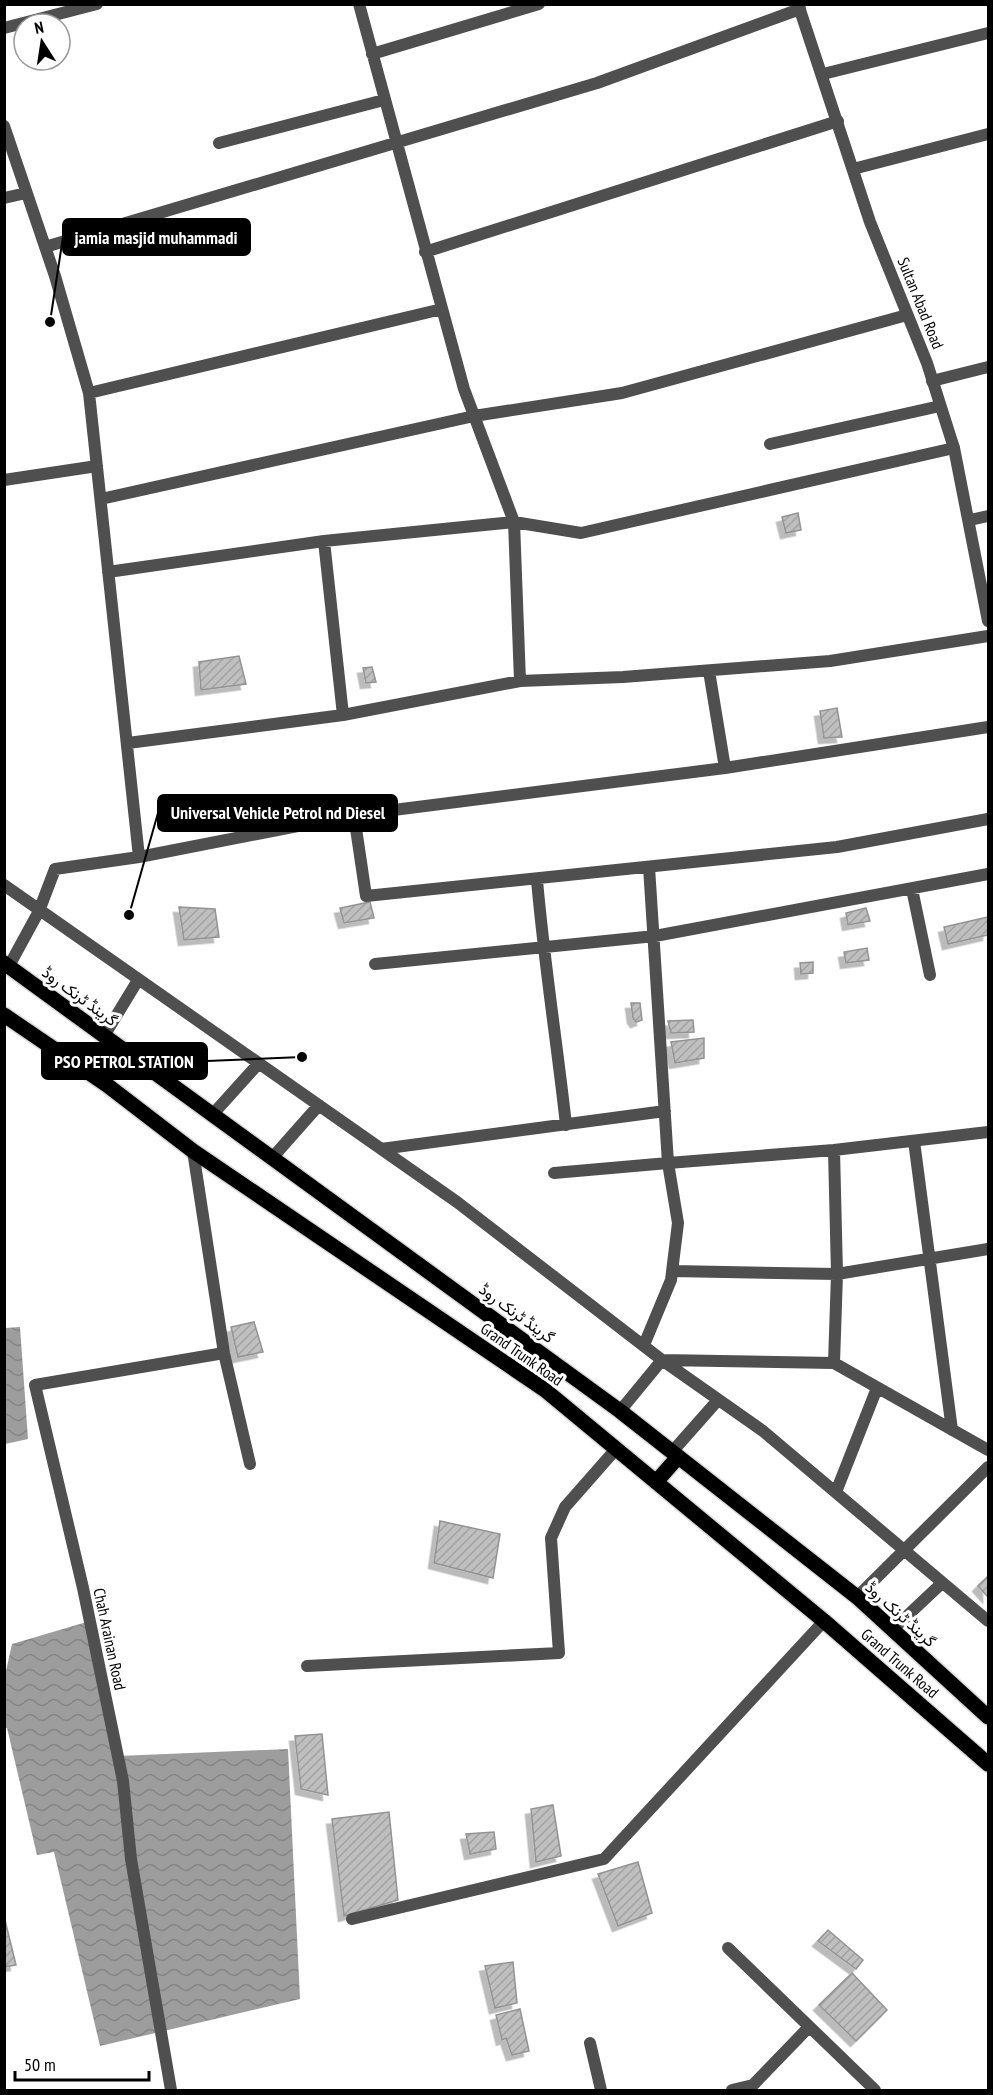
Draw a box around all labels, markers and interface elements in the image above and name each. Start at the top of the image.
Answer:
north arrow [12,12,72,72]
text: N [33,17,45,38]
callout: jamia masjid muhammadi [63,219,250,255]
text: jamia masjid muhammadi [74,226,237,249]
street label: Sultan Abad Road [894,254,948,352]
callout: Universal Vehicle Petrol nd Diesel [158,795,397,831]
text: Universal Vehicle Petrol nd Diesel [171,801,386,824]
street label: گرینڈ ٹرنک روڈ [38,962,122,1031]
callout: PSO PETROL STATION [42,1043,207,1079]
text: PSO PETROL STATION [54,1050,194,1073]
street label: گرینڈ ٹرنک روڈ [475,1279,559,1348]
street label: Grand Trunk Road [477,1318,567,1390]
street label: گرینڈ ٹرنک روڈ [861,1577,941,1652]
street label: Chah Arainan Road [89,1586,131,1692]
street label: Grand Trunk Road [857,1624,943,1702]
scale bar [15,2044,148,2082]
text: 50 m [24,2053,56,2076]

